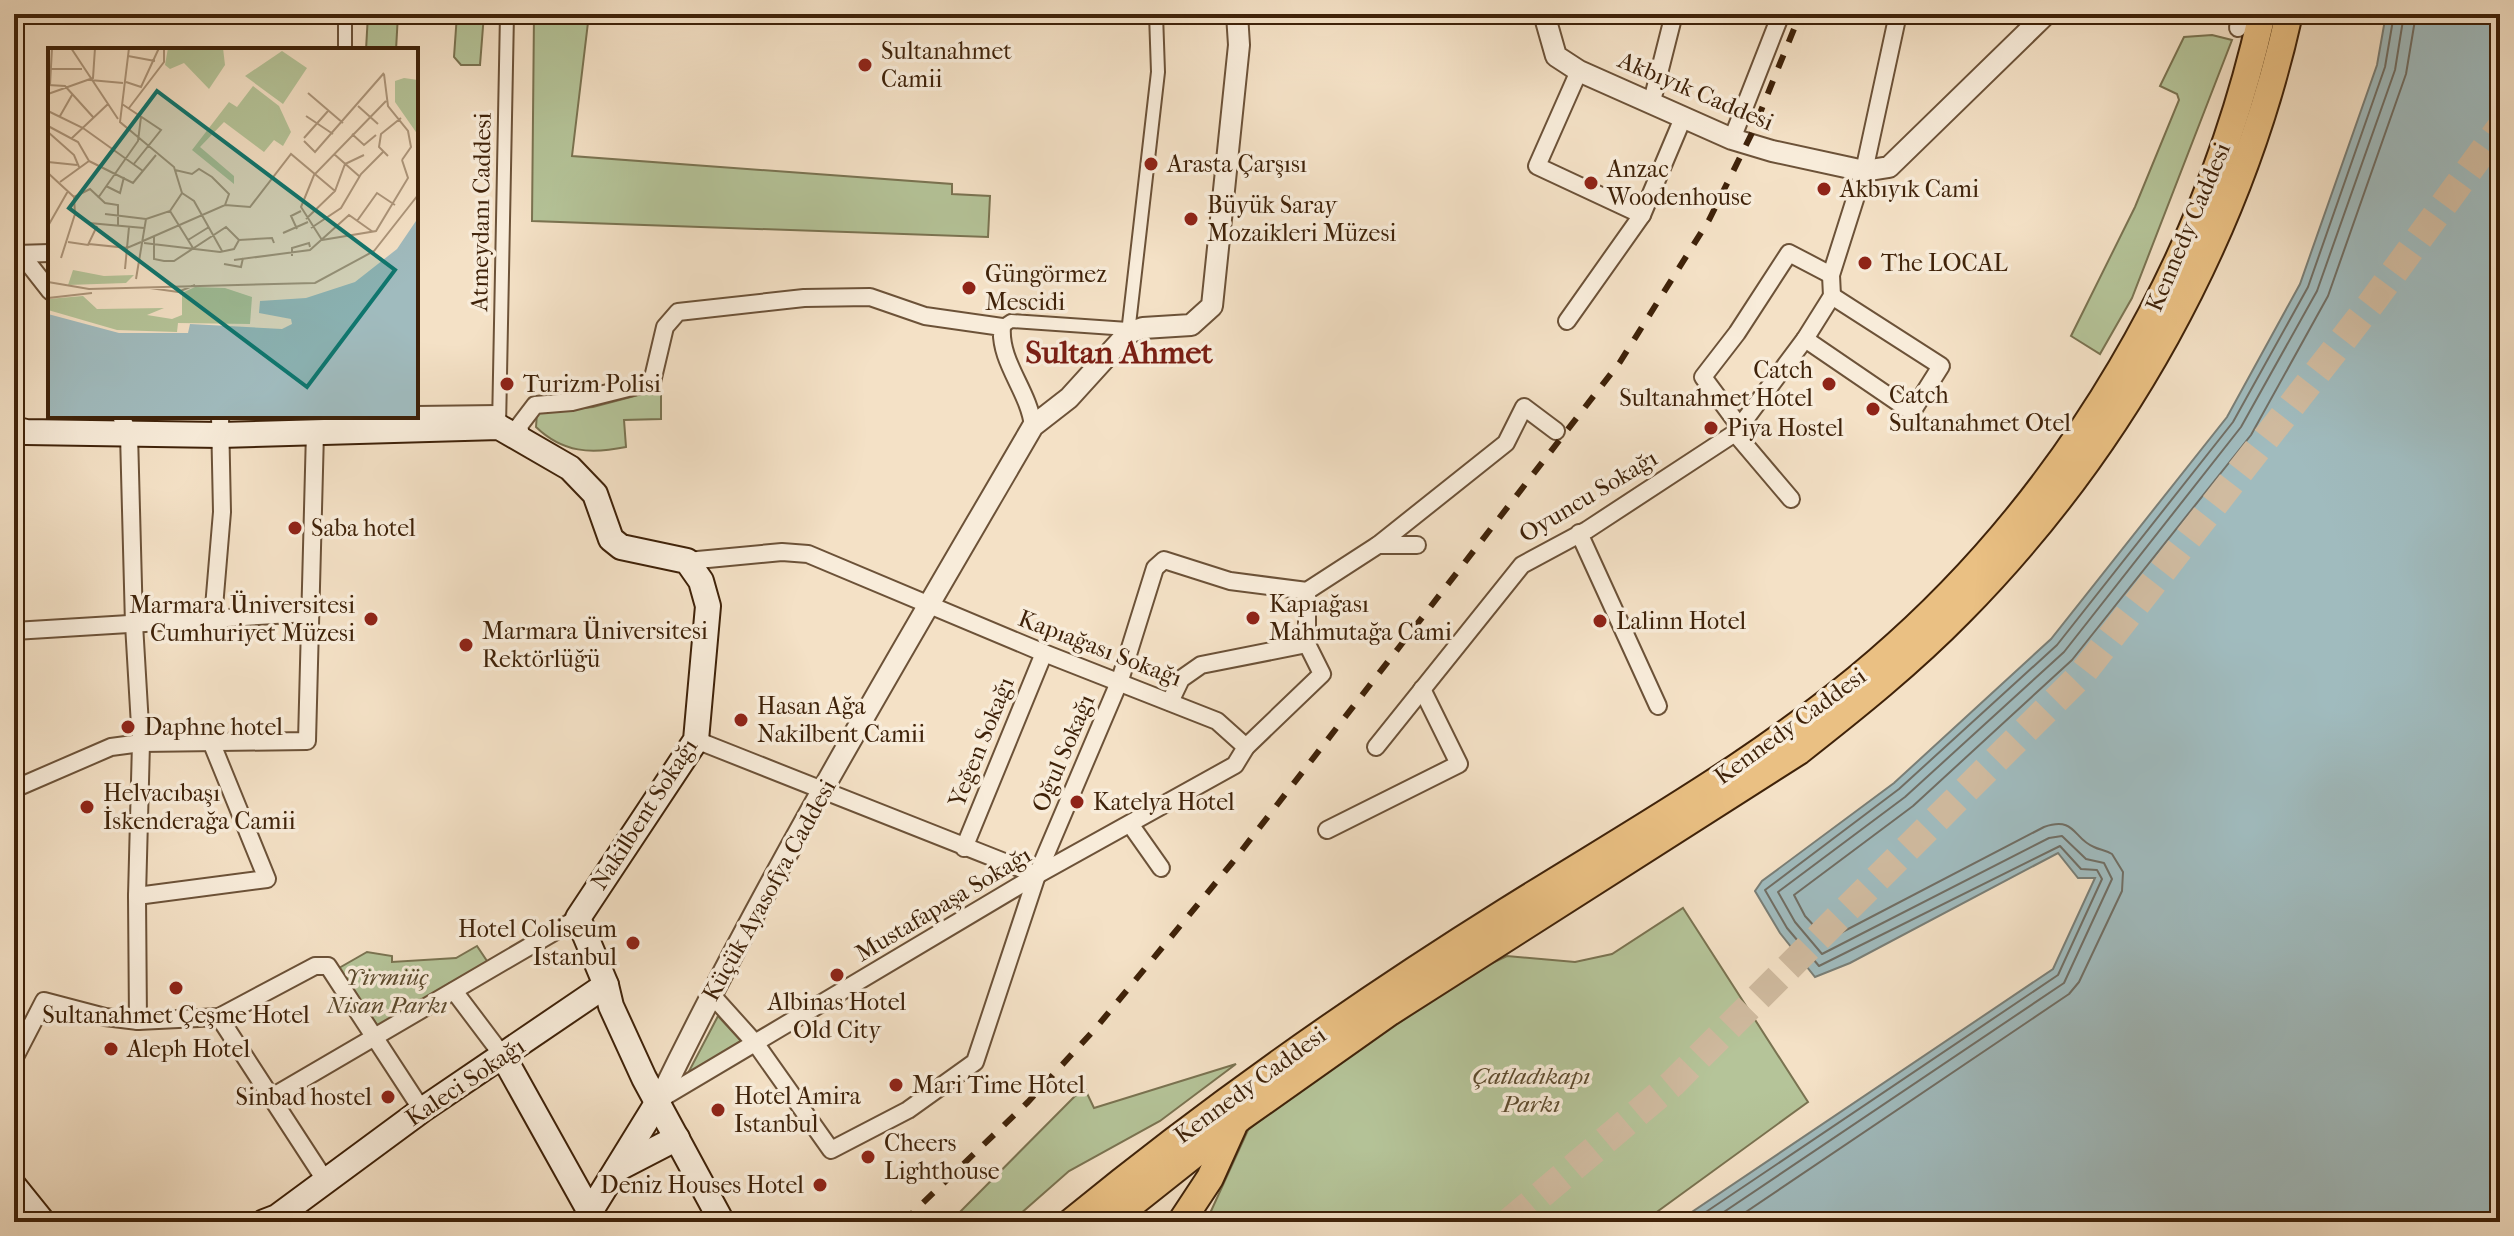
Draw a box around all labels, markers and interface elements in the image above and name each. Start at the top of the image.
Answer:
place label: Sultanahmet Camii [881,37,1012,93]
street label: Akbıyık Caddesi [1613,45,1778,136]
inset map [48,48,418,418]
marker: Sultanahmet Camii [856,56,874,74]
street label: Atmeydanı Caddesi [465,112,497,313]
street label: Kennedy Caddesi [2140,138,2236,316]
place label: Arasta Çarşısı [1166,150,1307,179]
marker: Arasta Çarşısı [1142,155,1160,173]
place label: Anzac Woodenhouse [1606,155,1752,211]
marker: Anzac Woodenhouse [1582,174,1600,192]
place label: Akbıyık Cami [1839,175,1979,203]
marker: Akbıyık Cami [1815,180,1833,198]
place label: Büyük Saray Mozaikleri Müzesi [1207,191,1396,247]
marker: Büyük Saray Mozaikleri Müzesi [1182,210,1200,228]
place label: The LOCAL [1881,249,2008,277]
marker: The LOCAL [1856,254,1874,272]
place label: Güngörmez Mescidi [985,260,1107,316]
marker: Güngörmez Mescidi [960,279,978,297]
district label: Sultan Ahmet [1025,334,1213,371]
place label: Catch Sultanahmet Hotel [1619,356,1814,412]
place label: Turizm Polisi [523,370,661,398]
marker: Turizm Polisi [498,375,516,393]
marker: Catch Sultanahmet Hotel [1820,375,1838,393]
place label: Catch Sultanahmet Otel [1889,381,2071,437]
marker: Catch Sultanahmet Otel [1864,400,1882,418]
place label: Piya Hostel [1727,414,1844,442]
marker: Piya Hostel [1702,419,1720,437]
street label: Oyuncu Sokağı [1514,444,1662,548]
place label: Saba hotel [311,514,416,542]
marker: Saba hotel [286,519,304,537]
place label: Marmara Üniversitesi Cumhuriyet Müzesi [129,590,355,647]
place label: Kapıağası Mahmutağa Cami [1269,590,1452,646]
street label: Kapıağası Sokağı [1014,604,1186,692]
place label: Lalinn Hotel [1616,607,1746,635]
marker: Kapıağası Mahmutağa Cami [1244,609,1262,627]
marker: Marmara Üniversitesi Cumhuriyet Müzesi [362,610,380,628]
marker: Lalinn Hotel [1591,612,1609,630]
place label: Marmara Üniversitesi Rektörlüğü [482,616,708,673]
marker: Marmara Üniversitesi Rektörlüğü [457,636,475,654]
street label: Kennedy Caddesi [1709,662,1871,790]
street label: Yeğen Sokağı [942,673,1020,812]
street label: Oğul Sokağı [1026,690,1100,816]
place label: Hasan Ağa Nakilbent Camii [757,692,925,748]
marker: Hasan Ağa Nakilbent Camii [732,711,750,729]
place label: Daphne hotel [144,713,283,741]
marker: Daphne hotel [119,718,137,736]
street label: Nakilbent Sokağı [585,733,703,895]
street label: Küçük Ayasofya Caddesi [696,774,842,1006]
place label: Helvacıbaşı İskenderağa Camii [103,779,296,835]
place label: Katelya Hotel [1093,788,1235,816]
marker: Katelya Hotel [1068,793,1086,811]
marker: Helvacıbaşı İskenderağa Camii [78,798,96,816]
street label: Mustafapaşa Sokağı [850,841,1036,968]
place label: Hotel Coliseum Istanbul [458,915,617,971]
marker: Hotel Coliseum Istanbul [624,934,642,952]
park label: Yirmiüç Nisan Parkı [326,963,448,1019]
marker: Albinas Hotel Old City [828,966,846,984]
marker: Sultanahmet Çeşme Hotel [167,979,185,997]
place label: Albinas Hotel Old City [767,988,907,1044]
place label: Sultanahmet Çeşme Hotel [42,1001,310,1030]
street label: Kennedy Caddesi [1169,1021,1331,1149]
street label: Kaleci Sokağı [400,1032,530,1132]
place label: Aleph Hotel [126,1035,250,1063]
marker: Aleph Hotel [102,1040,120,1058]
park label: Çatladıkapı Parkı [1472,1062,1590,1118]
place label: Mari Time Hotel [912,1071,1085,1099]
marker: Mari Time Hotel [887,1076,905,1094]
place label: Hotel Amira Istanbul [734,1082,862,1138]
place label: Sinbad hostel [236,1083,372,1111]
marker: Sinbad hostel [379,1088,397,1106]
marker: Hotel Amira Istanbul [709,1101,727,1119]
place label: Cheers Lighthouse [884,1129,1000,1185]
marker: Cheers Lighthouse [859,1148,877,1166]
place label: Deniz Houses Hotel [600,1171,804,1199]
marker: Deniz Houses Hotel [811,1176,829,1194]

